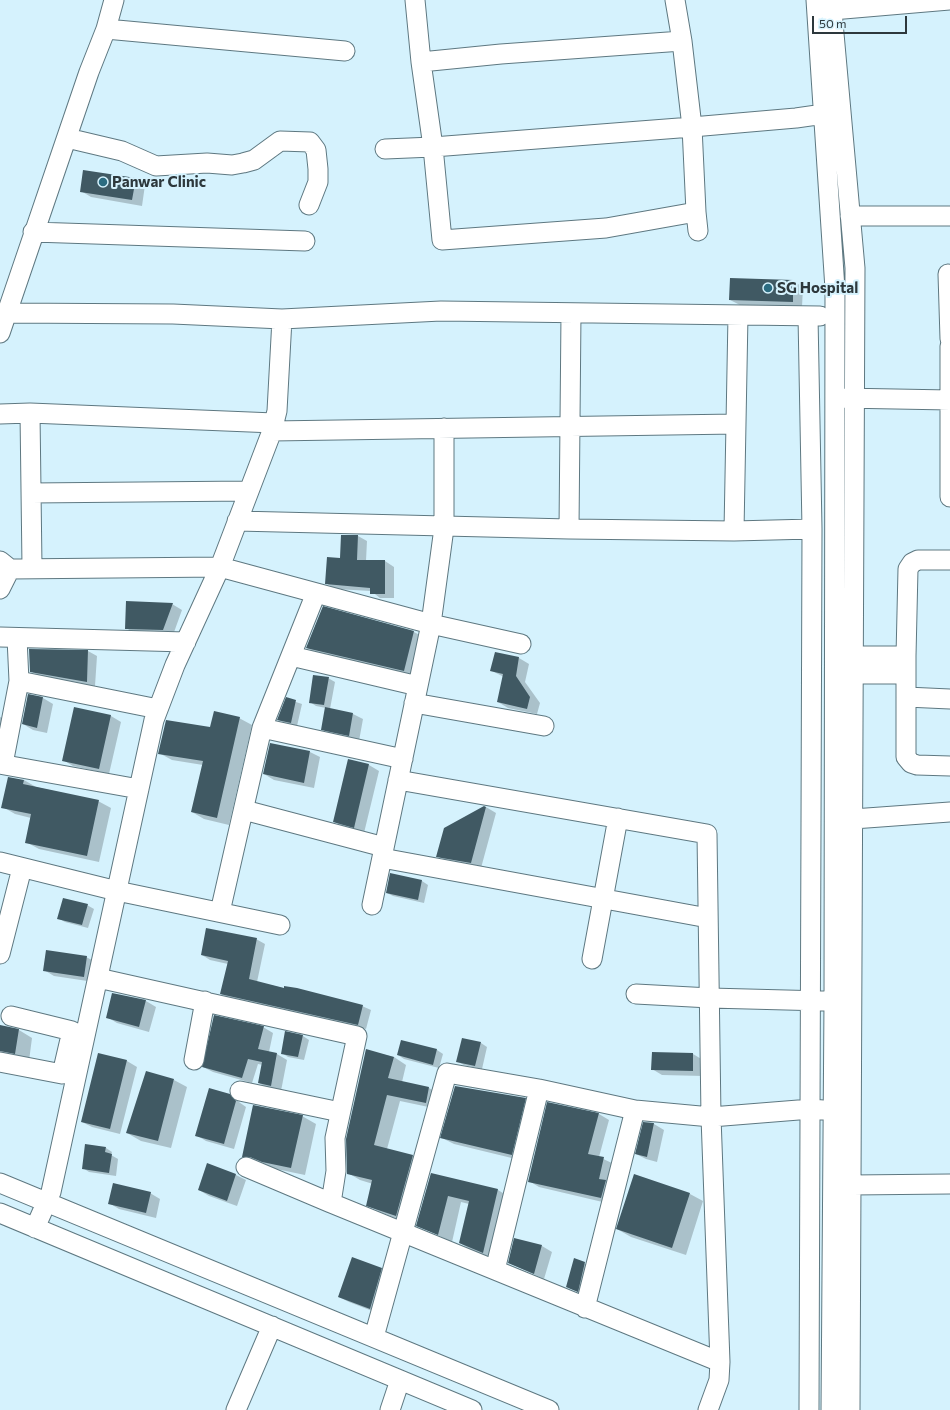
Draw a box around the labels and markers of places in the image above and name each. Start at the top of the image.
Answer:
place label: Panwar Clinic [112,173,206,191]
marker: Panwar Clinic [97,176,109,188]
place label: SG Hospital [777,279,858,297]
marker: SG Hospital [762,282,774,294]

